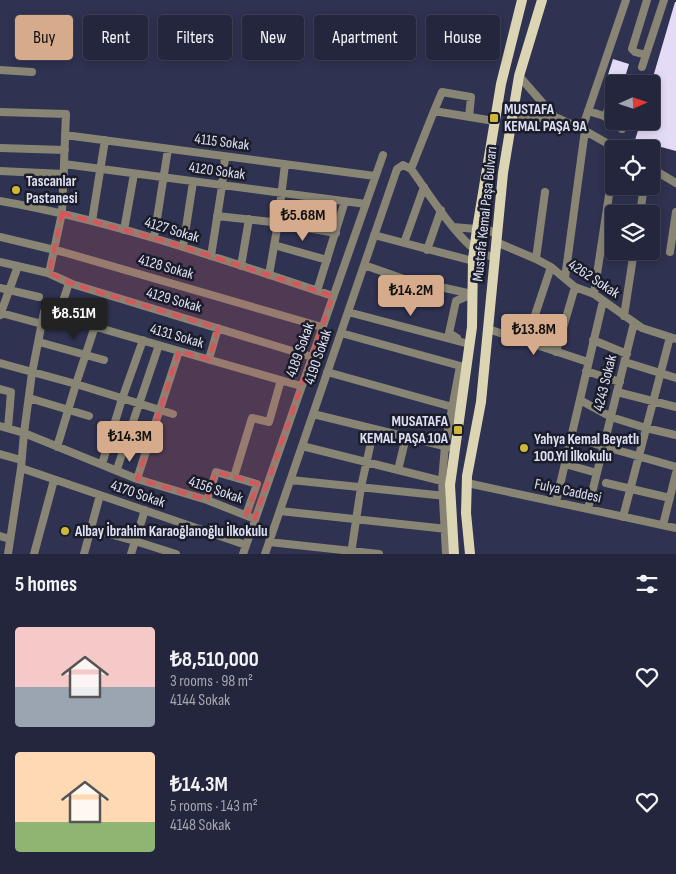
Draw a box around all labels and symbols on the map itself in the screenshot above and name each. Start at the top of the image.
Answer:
north arrow [605,75,660,130]
place label: MUSTAFA KEMAL PAŞA 9A [504,100,587,136]
marker: MUSTAFA KEMAL PAŞA 9A [488,112,500,124]
street label: 4115 Sokak [193,129,251,155]
street label: Mustafa Kemal Paşa Bulvarı [468,145,502,283]
street label: 4120 Sokak [188,158,247,184]
place label: Tascanlar Pastanesi [26,172,77,208]
marker: Tascanlar Pastanesi [10,184,22,196]
pin: ₺5.68M [262,200,344,242]
street label: 4127 Sokak [142,213,202,247]
street label: 4128 Sokak [136,250,196,284]
street label: 4262 Sokak [565,255,624,303]
pin: ₺14.2M [370,274,452,317]
street label: 4129 Sokak [144,283,204,317]
pin: ₺8.51M [33,298,115,340]
pin: ₺13.8M [493,314,575,356]
street label: 4131 Sokak [148,319,206,353]
street label: 4189 Sokak [281,320,319,380]
street label: 4190 Sokak [300,327,336,387]
street label: 4243 Sokak [589,353,621,413]
place label: MUSATAFA KEMAL PAŞA 10A [360,412,449,448]
pin: ₺14.3M [89,420,171,463]
marker: MUSATAFA KEMAL PAŞA 10A [452,424,464,436]
place label: Yahya Kemal Beyatlı 100.Yıl İlkokulu [534,430,639,466]
marker: Yahya Kemal Beyatlı 100.Yıl İlkokulu [518,442,530,454]
street label: 4156 Sokak [186,472,246,508]
street label: Fulya Caddesi [533,475,603,507]
street label: 4170 Sokak [108,476,168,512]
place label: Albay İbrahim Karaoğlanoğlu İlkokulu [74,522,268,541]
marker: Albay İbrahim Karaoğlanoğlu İlkokulu [59,525,71,537]

